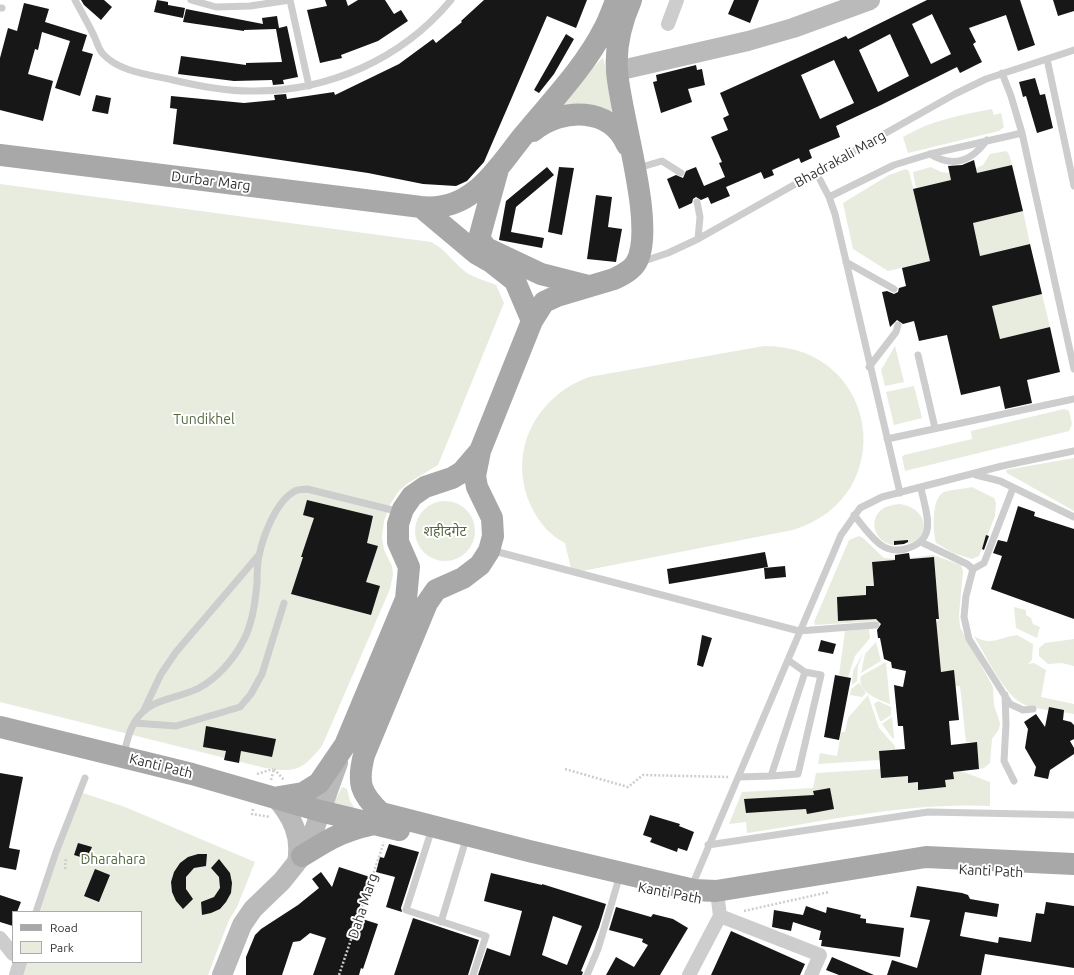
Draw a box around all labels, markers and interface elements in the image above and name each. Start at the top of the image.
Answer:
street label: Bhadrakali Marg [791,127,889,191]
street label: Durbar Marg [170,168,252,194]
park label: Tundikhel [173,411,235,427]
park label: शहीदगेट [424,523,466,539]
street label: Kanti Path [128,750,194,782]
park label: Dharahara [80,851,146,867]
street label: Kanti Path [958,861,1024,881]
street label: Daha Marg [344,871,382,941]
street label: Kanti Path [637,879,703,907]
legend [12,911,142,963]
text: Road [50,921,78,934]
text: Park [50,941,74,954]

